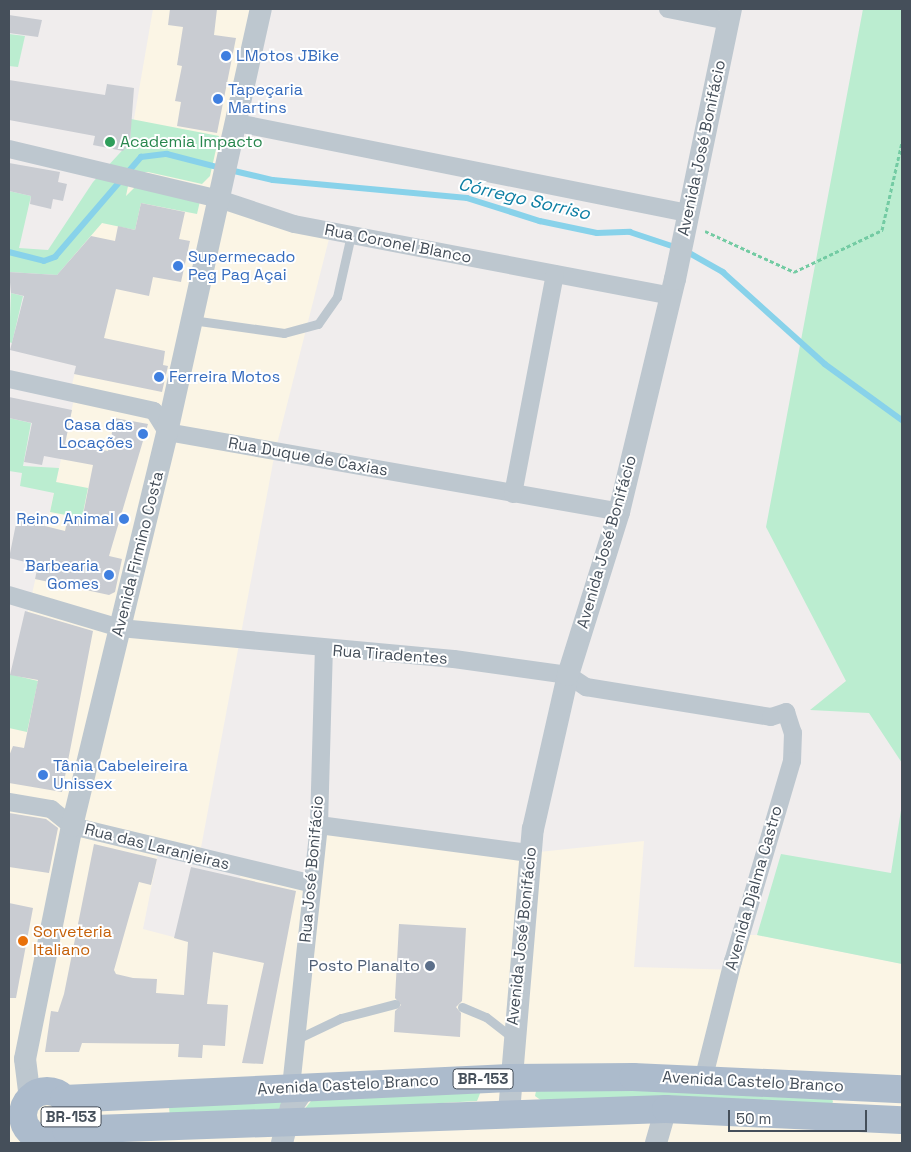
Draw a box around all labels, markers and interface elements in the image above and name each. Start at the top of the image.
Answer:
place label: LMotos JBike [236,46,339,66]
marker: LMotos JBike [220,50,232,62]
street label: Avenida José Bonifácio [674,58,730,238]
place label: Tapeçaria Martins [228,80,303,118]
marker: Tapeçaria Martins [212,93,224,105]
place label: Academia Impacto [120,132,263,152]
marker: Academia Impacto [104,136,116,148]
water label: Córrego Sorriso [456,173,592,225]
street label: Rua Coronel Blanco [323,220,473,268]
place label: Supermecado Peg Pag Açai [188,247,295,285]
marker: Supermecado Peg Pag Açai [172,260,184,272]
place label: Ferreira Motos [169,367,280,387]
marker: Ferreira Motos [153,371,165,383]
place label: Casa das Locações [59,415,133,453]
marker: Casa das Locações [137,428,149,440]
street label: Rua Duque de Caxias [227,434,389,480]
street label: Avenida José Bonifácio [573,453,641,631]
street label: Avenida Firmino Costa [108,469,168,639]
place label: Reino Animal [16,509,114,529]
marker: Reino Animal [118,513,130,525]
place label: Barbearia Gomes [25,556,99,594]
marker: Barbearia Gomes [103,569,115,581]
street label: Rua Tiradentes [332,641,448,669]
place label: Tânia Cabeleireira Unissex [53,756,188,794]
marker: Tânia Cabeleireira Unissex [37,769,49,781]
street label: Rua José Bonifácio [296,795,328,943]
street label: Avenida Djalma Castro [721,803,787,973]
street label: Rua das Laranjeiras [83,820,231,874]
street label: Avenida José Bonifácio [503,846,541,1026]
place label: Sorveteria Italiano [33,922,112,960]
marker: Sorveteria Italiano [17,935,29,947]
place label: Posto Planalto [309,956,420,976]
marker: Posto Planalto [424,960,436,972]
road number: BR-153 [452,1066,514,1092]
street label: Avenida Castelo Branco [662,1068,844,1096]
street label: Avenida Castelo Branco [257,1071,439,1099]
scale bar [731,1100,870,1132]
road number: BR-153 [40,1104,102,1130]
text: 50 m [736,1109,771,1128]

